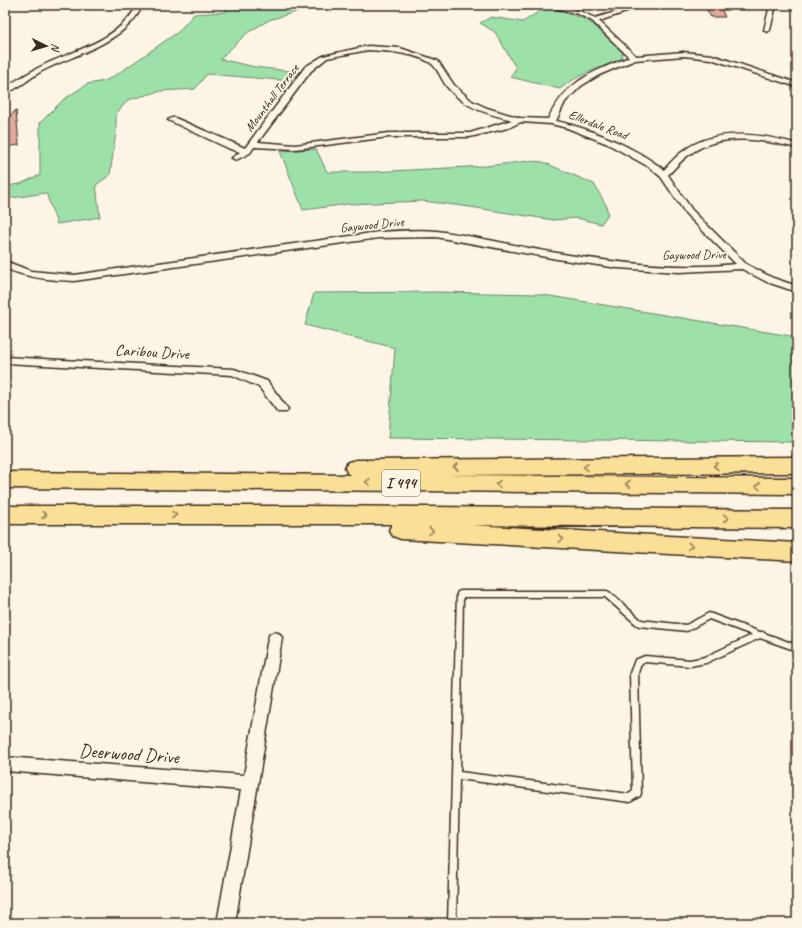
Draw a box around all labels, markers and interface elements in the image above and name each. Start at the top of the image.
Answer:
north arrow [26,26,66,66]
text: N [49,43,63,53]
street label: Mounthall Terrace [242,61,303,135]
street label: Ellerdale Road [566,106,631,144]
street label: Gaywood Drive [339,214,405,236]
street label: Gaywood Drive [662,246,727,264]
street label: Caribou Drive [114,340,191,364]
one-way arrow [713,462,719,470]
one-way arrow [453,463,459,471]
one-way arrow [583,463,589,471]
road number: I 494 [382,470,420,496]
one-way arrow [365,478,371,487]
one-way arrow [495,480,501,488]
one-way arrow [625,480,631,488]
one-way arrow [755,482,761,490]
one-way arrow [41,511,47,519]
one-way arrow [171,511,177,519]
one-way arrow [723,514,729,522]
one-way arrow [428,527,434,536]
one-way arrow [558,535,564,544]
one-way arrow [687,542,693,551]
street label: Deerwood Drive [78,739,181,770]

